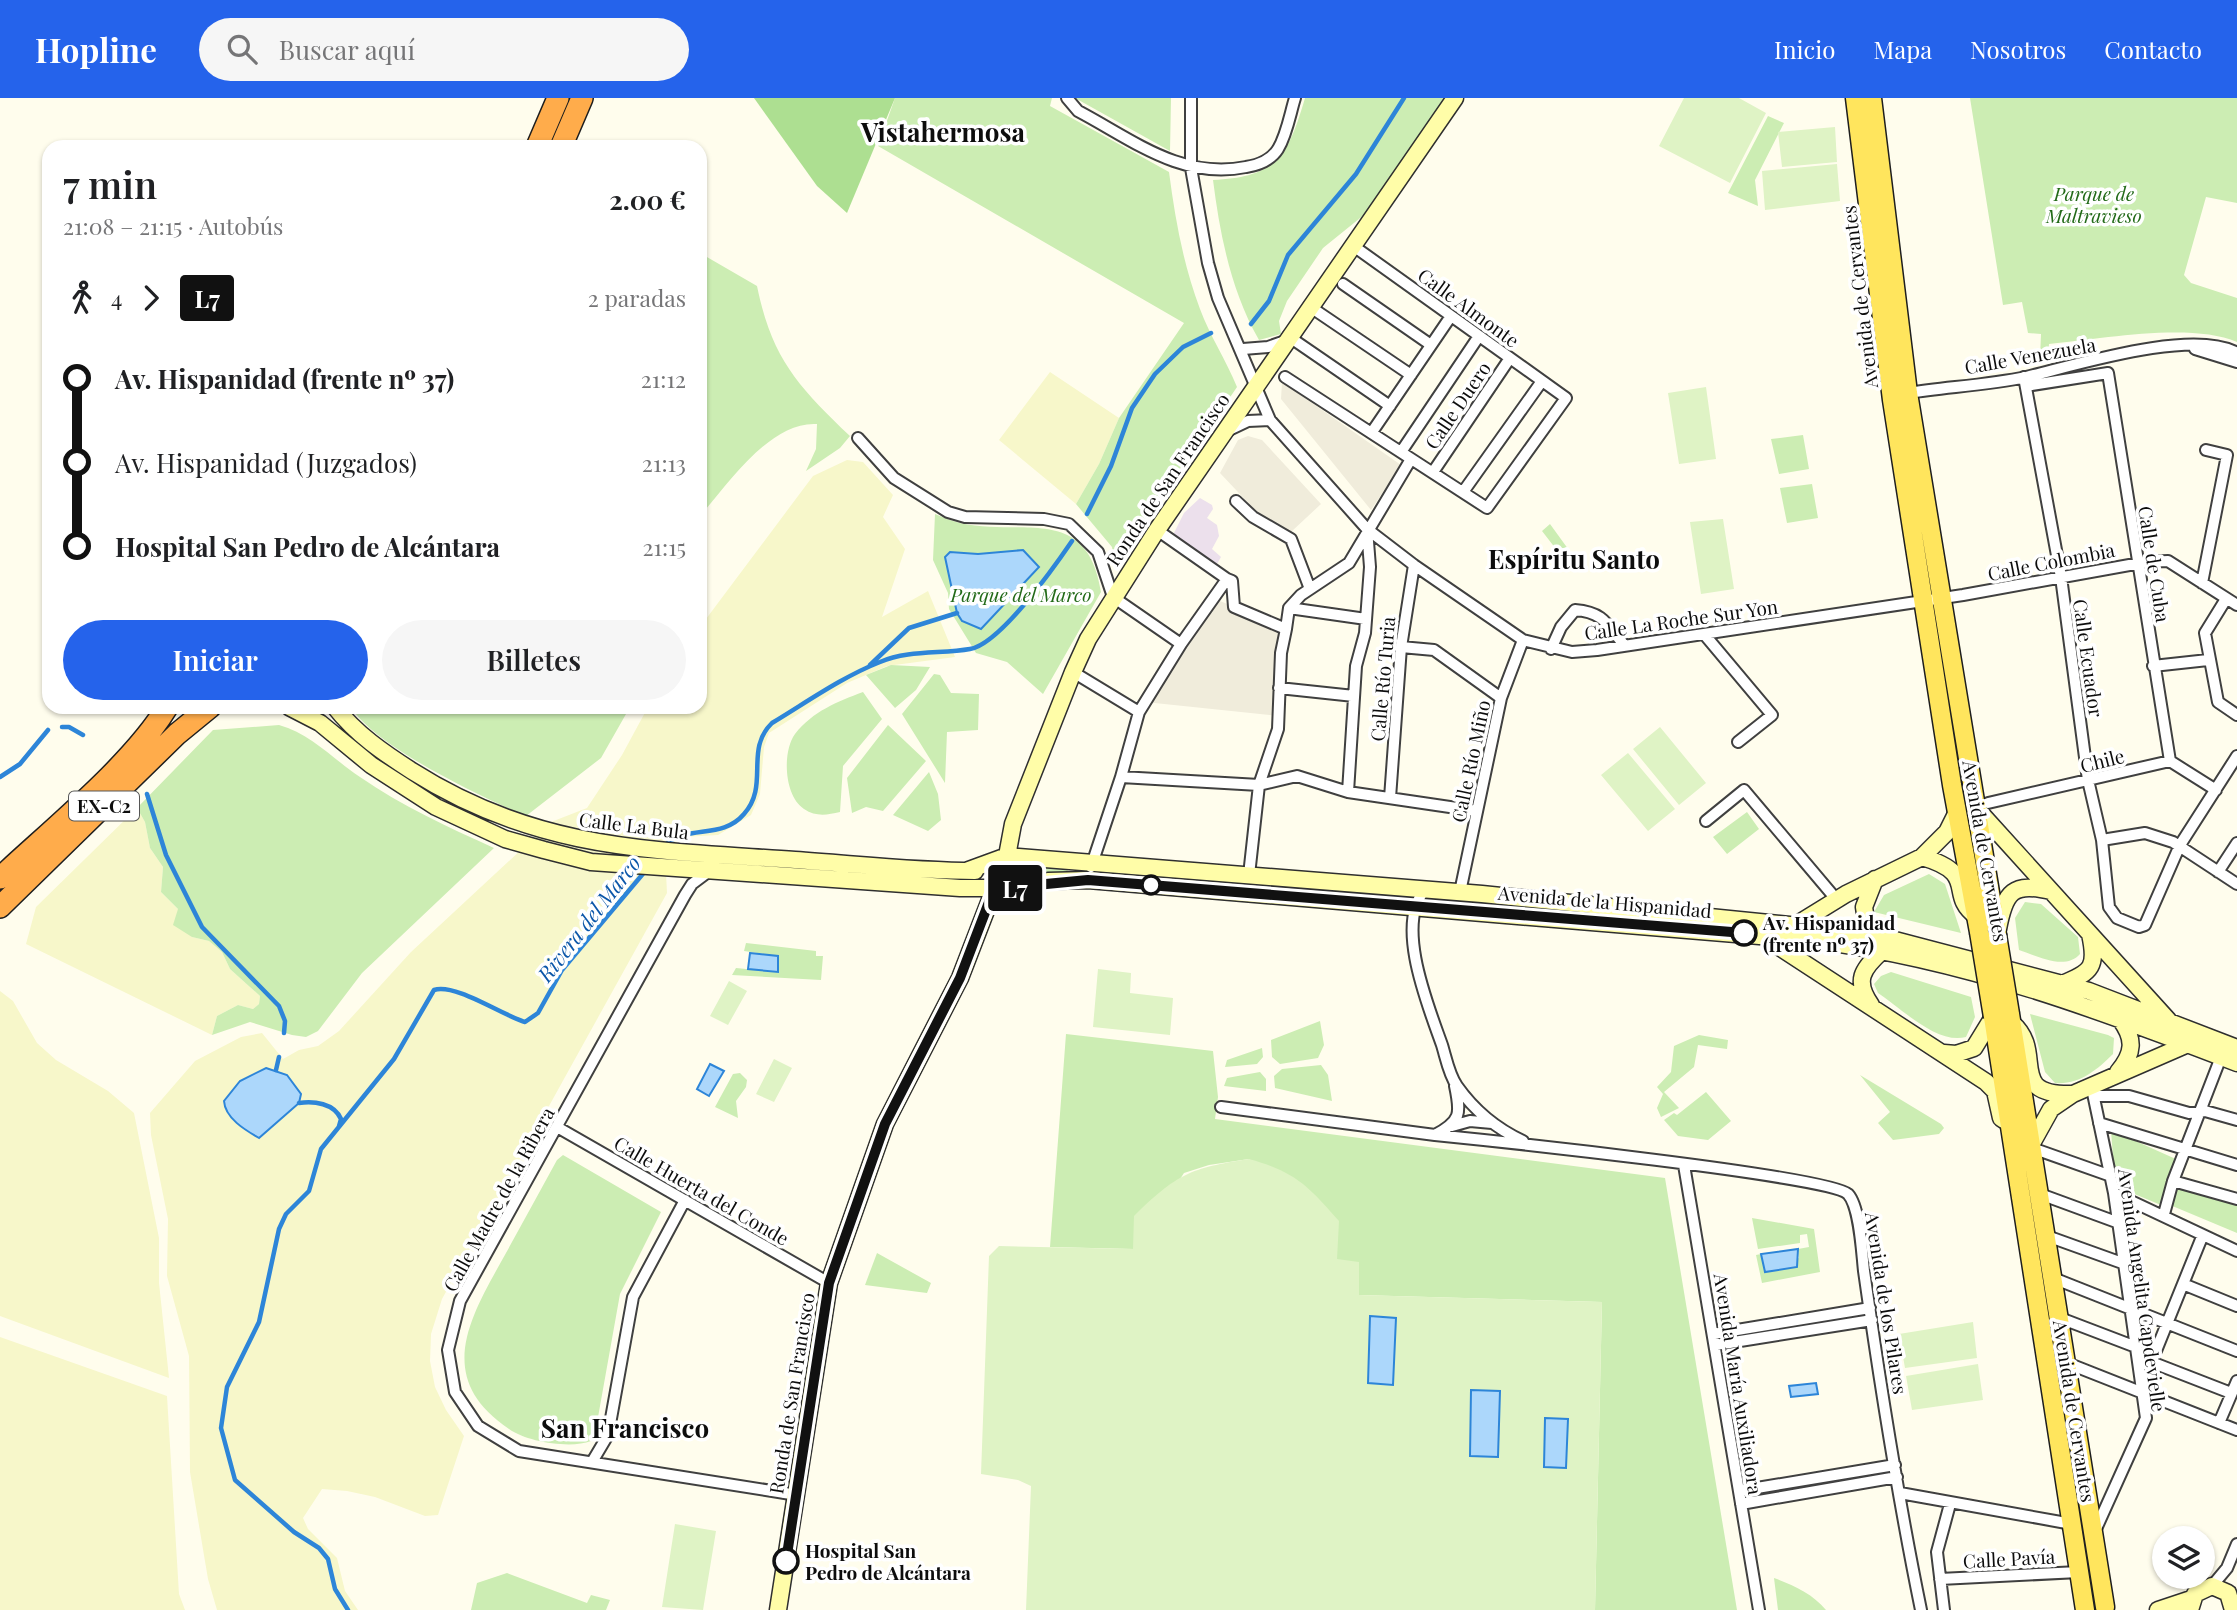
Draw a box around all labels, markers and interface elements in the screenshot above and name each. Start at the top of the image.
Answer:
search box [199,18,689,81]
text: Hopline [35,27,157,71]
icon: search [223,30,261,68]
text: Buscar aquí [279,32,415,67]
text: Inicio [1774,33,1835,65]
text: Mapa [1873,33,1932,65]
text: Nosotros [1970,33,2066,65]
text: Contacto [2104,33,2202,65]
district label: Vistahermosa [860,114,1026,149]
text: 7 min [63,158,157,209]
park label: Parque de Maltravieso [2045,180,2142,228]
text: 2.00 € [609,182,686,217]
street label: Avenida de Cervantes [1835,204,1883,391]
text: 21:08 – 21:15 · Autobús [63,210,283,241]
street label: Calle Almonte [1413,261,1525,353]
icon: walk [63,279,101,317]
icon: forward [132,279,170,317]
text: 4 [111,282,122,313]
text: L7 [194,282,220,314]
text: 2 paradas [588,282,686,313]
street label: Calle Venezuela [1962,331,2098,379]
street label: Calle Duero [1418,356,1496,454]
text: Av. Hispanidad (frente nº 37) [115,361,454,396]
text: 21:12 [641,363,686,394]
street label: Ronda de San Francisco [1099,387,1235,571]
text: Av. Hispanidad (Juzgados) [115,445,417,480]
text: 21:13 [642,447,686,478]
street label: Calle de Cuba [2133,504,2177,624]
text: Hospital San Pedro de Alcántara [115,529,500,564]
text: 21:15 [643,531,686,562]
street label: Calle Colombia [1985,536,2117,586]
district label: Espíritu Santo [1488,541,1660,576]
park label: Parque del Marco [950,581,1091,607]
street label: Calle La Roche Sur Yon [1582,592,1780,645]
street label: Calle Ecuador [2068,597,2110,719]
street label: Calle Río Turia [1364,615,1400,742]
button: Iniciar [63,620,368,700]
button: Billetes [382,620,686,700]
street label: Calle Río Miño [1444,697,1496,825]
street label: Chile [2077,742,2127,778]
street label: Avenida de Cervantes [1957,757,2015,944]
road number: EX-C2 [69,792,139,820]
street label: Calle La Bula [578,805,691,845]
water label: Rivera del Marco [529,849,646,988]
line badge: L7 [984,865,1046,911]
text: L7 [1002,872,1028,904]
unlabelled marker [1141,875,1161,895]
street label: Avenida de la Hispanidad [1496,879,1713,923]
place label: Av. Hispanidad (frente nº 37) [1762,909,1896,957]
marker: Av. Hispanidad (frente nº 37) [1731,920,1757,946]
street label: Calle Madre de la Ribera [436,1102,560,1296]
street label: Calle Huerta del Conde [610,1129,794,1251]
street label: Avenida Angelita Capdevielle [2113,1166,2173,1413]
street label: Avenida de los Pilares [1860,1209,1914,1396]
street label: Avenida María Auxiliadora [1709,1271,1769,1497]
street label: Ronda de San Francisco [762,1291,820,1495]
street label: Avenida de Cervantes [2048,1317,2102,1504]
district label: San Francisco [541,1410,709,1445]
map controls [2152,1526,2215,1589]
button: layers [2152,1526,2215,1589]
place label: Hospital San Pedro de Alcántara [805,1537,971,1585]
street label: Calle Pavía [1962,1543,2056,1573]
marker: Hospital San Pedro de Alcántara [773,1548,799,1574]

